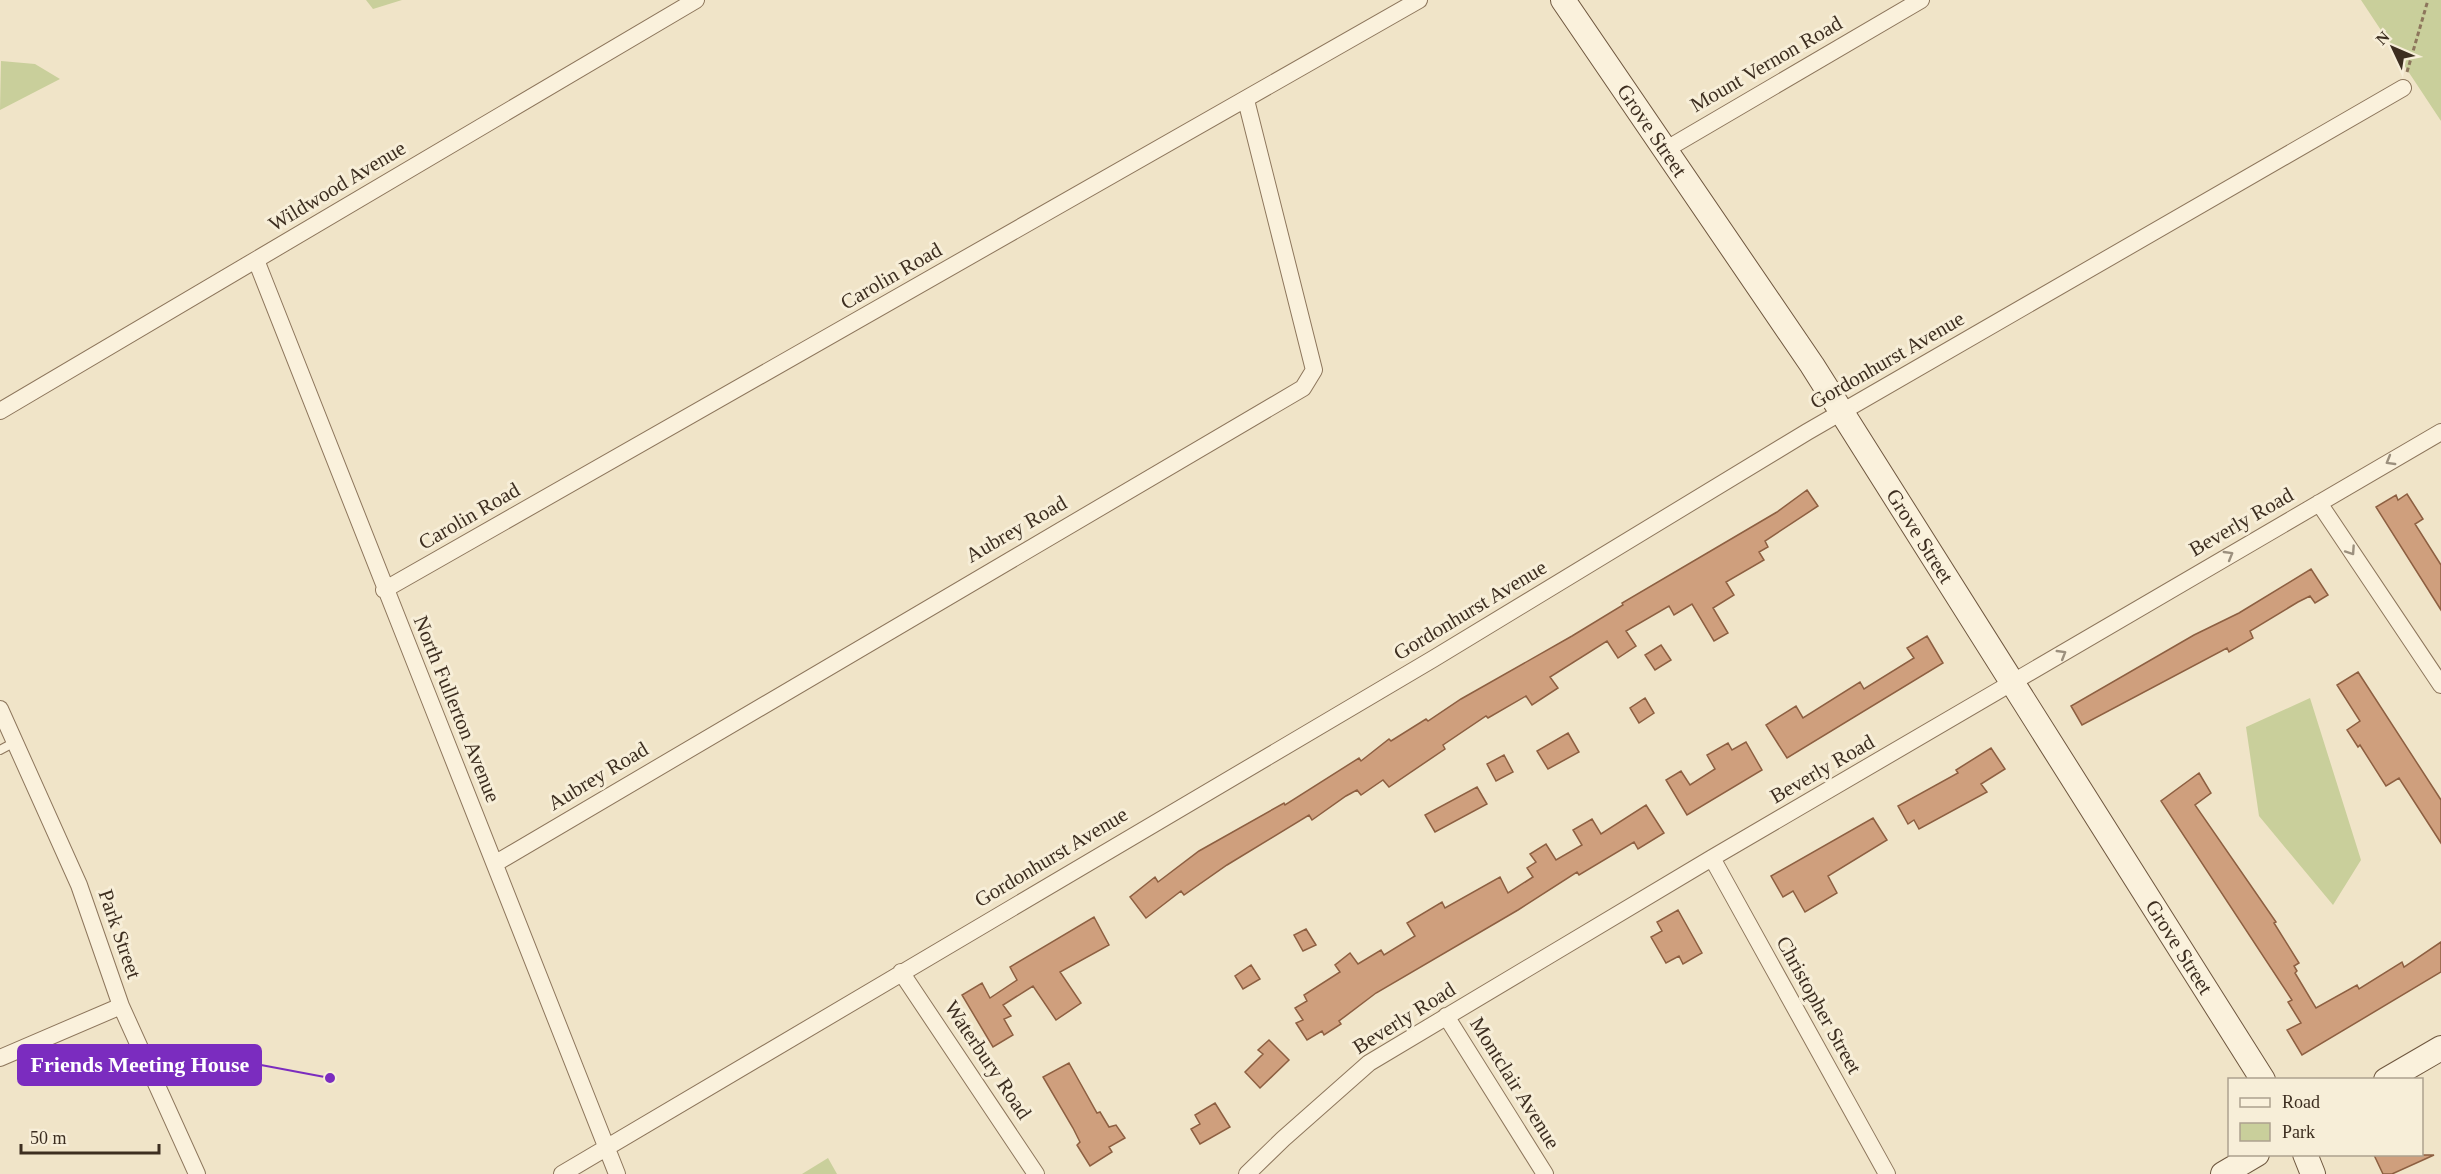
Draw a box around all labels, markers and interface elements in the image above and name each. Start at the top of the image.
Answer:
street label: Mount Vernon Road [1686,11,1847,117]
north arrow [2363,18,2423,78]
text: N [2372,28,2393,48]
street label: Grove Street [1612,80,1692,182]
street label: Wildwood Avenue [264,136,410,236]
street label: Carolin Road [836,237,946,315]
street label: Gordonhurst Avenue [1806,306,1968,414]
one-way arrow [2386,454,2396,466]
street label: Carolin Road [414,477,524,555]
street label: Beverly Road [2185,482,2298,561]
street label: Grove Street [1881,484,1959,588]
street label: Aubrey Road [961,490,1071,568]
one-way arrow [2344,545,2355,556]
one-way arrow [2223,550,2234,562]
street label: Gordonhurst Avenue [1389,555,1551,665]
street label: North Fullerton Avenue [409,612,505,806]
one-way arrow [2056,650,2066,662]
street label: Beverly Road [1766,729,1879,808]
street label: Aubrey Road [544,736,653,815]
street label: Gordonhurst Avenue [970,802,1132,912]
street label: Park Street [94,886,146,982]
street label: Grove Street [2140,895,2218,999]
street label: Christopher Street [1771,932,1867,1078]
street label: Beverly Road [1348,977,1460,1059]
street label: Waterbury Road [940,996,1037,1124]
street label: Montclair Avenue [1465,1013,1565,1153]
callout: Friends Meeting House [18,1045,261,1085]
text: Friends Meeting House [31,1052,250,1077]
legend [2228,1078,2423,1156]
text: Road [2282,1092,2320,1112]
scale bar [21,1117,159,1155]
text: Park [2282,1122,2315,1142]
text: 50 m [30,1128,67,1148]

